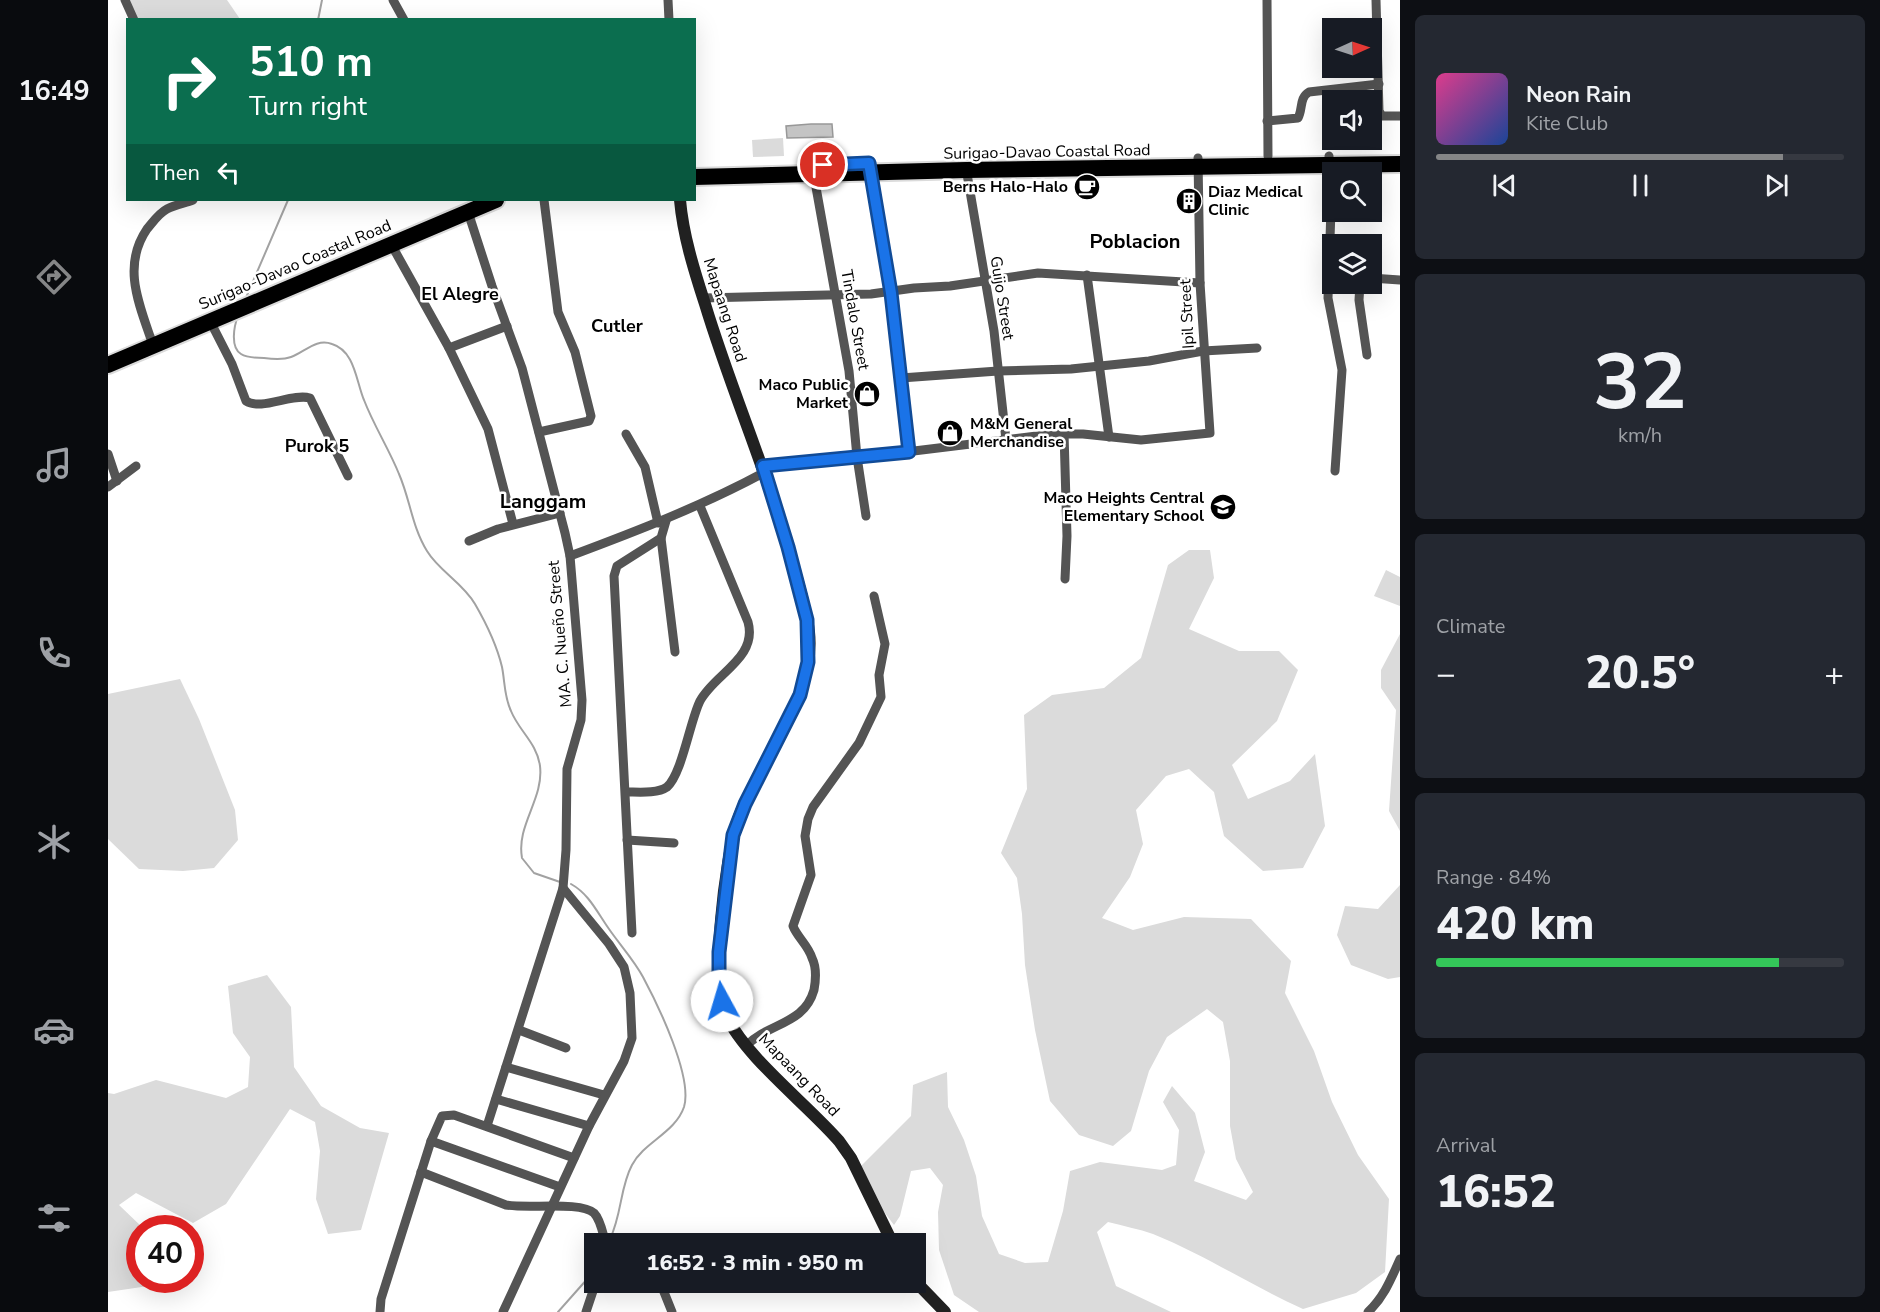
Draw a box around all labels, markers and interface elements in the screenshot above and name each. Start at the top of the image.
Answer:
north arrow [1322,18,1382,78]
map controls [1322,18,1382,294]
text: 510 m [249,34,373,91]
icon: right [150,42,228,120]
text: 16:49 [18,73,90,110]
text: Neon Rain [1526,80,1631,110]
text: Turn right [249,88,367,125]
button: sound [1322,90,1382,150]
text: Kite Club [1526,110,1608,137]
pin [797,139,848,190]
street label: Surigao-Davao Coastal Road [943,139,1151,165]
icon: arrive [806,148,839,181]
icon: left [212,156,245,189]
text: Then [150,158,200,188]
button: search [1322,162,1382,222]
icon: previous [1488,169,1521,202]
icon: pause [1624,169,1657,202]
icon: next [1760,169,1793,202]
cafe icon: Berns Halo-Halo [1072,172,1102,202]
place label: Berns Halo-Halo [943,176,1068,198]
place label: Diaz Medical Clinic [1208,181,1303,221]
building icon: Diaz Medical Clinic [1174,186,1204,216]
street label: Surigao-Davao Coastal Road [195,214,395,316]
district label: Poblacion [1089,228,1181,255]
button: layers [1322,234,1382,294]
street label: Guijo Street [985,254,1020,342]
street label: Mapaang Road [698,255,752,365]
icon: directions [33,256,75,298]
street label: Tindalo Street [835,268,875,372]
street label: Ipil Street [1174,278,1200,349]
district label: El Alegre [421,282,499,306]
district label: Cutler [591,314,643,338]
text: 32 [1593,329,1687,436]
place label: Maco Public Market [759,374,849,414]
shop icon: Maco Public Market [852,379,882,409]
place label: M&M General Merchandise [970,413,1072,453]
shop icon: M&M General Merchandise [935,418,965,448]
text: km/h [1618,422,1662,449]
district label: Purok 5 [285,434,349,458]
icon: music [33,444,75,486]
place label: Maco Heights Central Elementary School [1043,487,1204,527]
district label: Langgam [500,488,586,515]
school or university icon: Maco Heights Central Elementary School [1208,492,1238,522]
street label: MA. C. Nueño Street [543,559,577,708]
text: Climate [1436,613,1505,640]
icon: phone [33,632,75,674]
text: 20.5° [1585,643,1695,704]
text: − [1436,652,1456,697]
text: + [1824,652,1844,697]
icon: climate [33,821,75,863]
text: Range · 84% [1436,864,1551,891]
text: 420 km [1436,894,1595,955]
position arrow [690,969,754,1033]
icon: car [33,1009,75,1051]
street label: Mapaang Road [753,1028,845,1122]
text: Arrival [1436,1132,1496,1159]
text: 16:52 [1436,1162,1556,1223]
icon: filters [33,1197,75,1239]
speed limit sign: 40 [126,1215,204,1293]
text: 16:52 · 3 min · 950 m [646,1248,864,1278]

